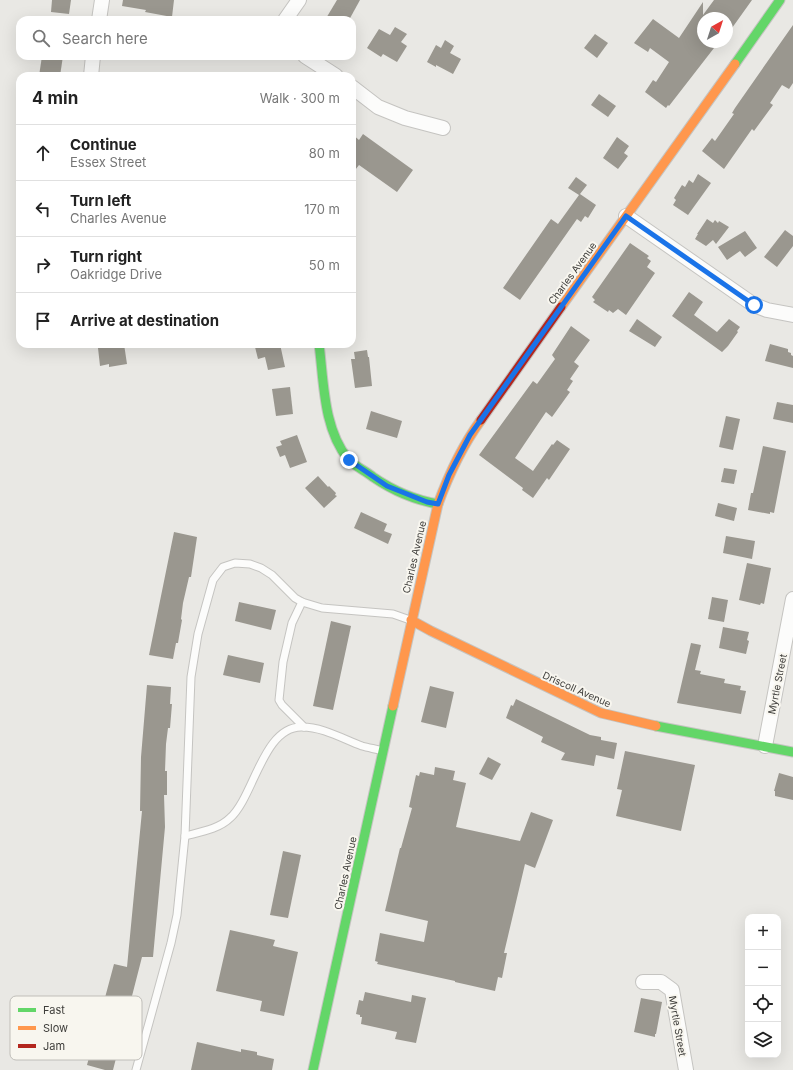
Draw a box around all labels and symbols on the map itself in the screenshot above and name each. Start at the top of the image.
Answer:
north arrow [697,12,733,48]
street label: Charles Avenue [545,239,599,307]
route start [745,296,763,314]
route end [340,451,358,469]
street label: Charles Avenue [400,519,428,595]
street label: Myrtle Street [765,652,789,715]
street label: Driscoll Avenue [541,669,613,709]
street label: Charles Avenue [331,835,359,911]
street label: Myrtle Street [667,995,689,1058]
legend [10,996,142,1060]
text: Fast [43,1003,65,1017]
text: Slow [43,1021,68,1035]
text: Jam [43,1039,65,1053]

